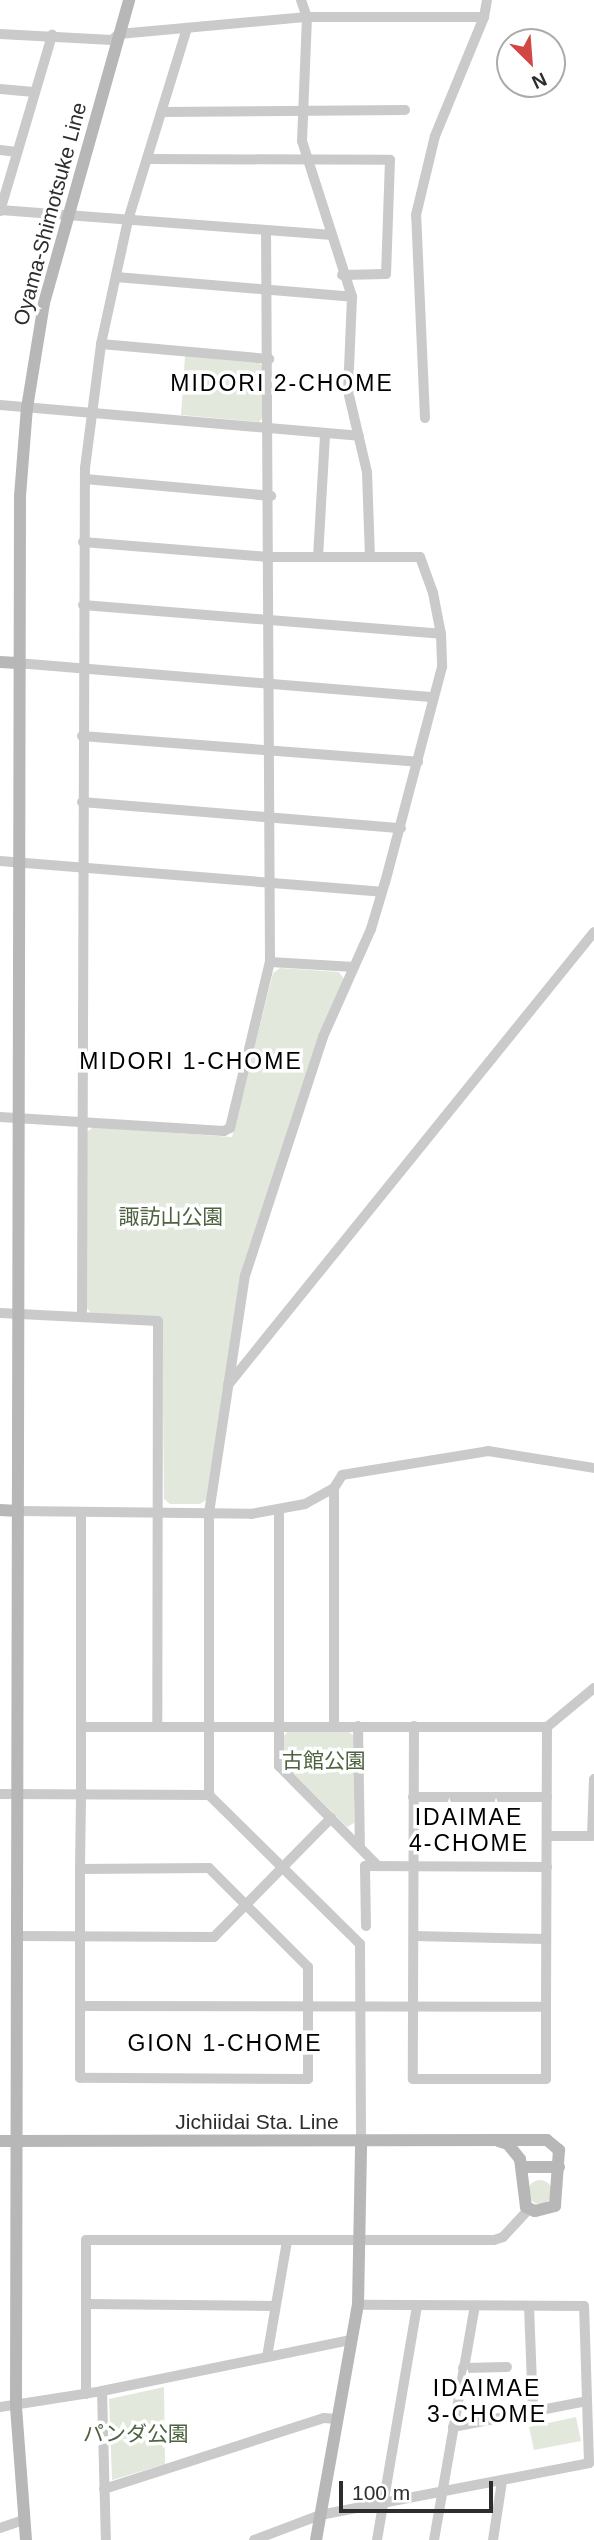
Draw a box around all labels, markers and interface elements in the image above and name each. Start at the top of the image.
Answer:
north arrow [496,28,566,98]
text: N [529,68,550,93]
street label: Oyama-Shimotsuke Line [8,100,92,328]
district label: MIDORI 2-CHOME [172,369,392,397]
district label: MIDORI 1-CHOME [81,1047,301,1075]
park label: 諏訪山公園 [119,1204,223,1230]
park label: 古館公園 [282,1748,366,1774]
district label: IDAIMAE 4-CHOME [410,1803,528,1857]
district label: GION 1-CHOME [129,2029,321,2057]
street label: Jichiidai Sta. Line [175,2109,339,2135]
district label: IDAIMAE 3-CHOME [428,2374,546,2428]
park label: パンダ公園 [84,2421,188,2447]
scale bar [342,2466,496,2510]
text: 100 m [352,2481,410,2504]

